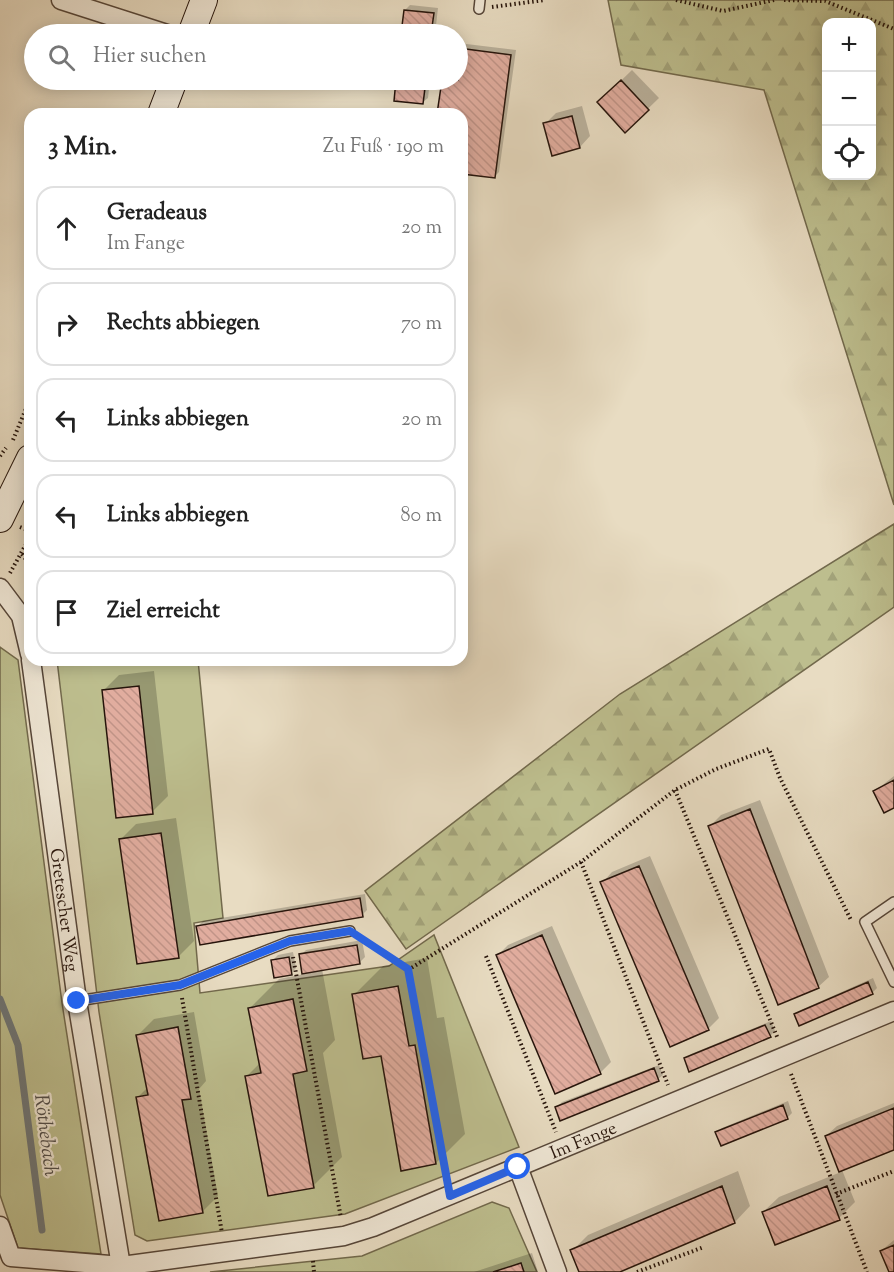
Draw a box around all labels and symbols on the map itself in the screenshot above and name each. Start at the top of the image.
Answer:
street label: Gretescher Weg [42,847,84,974]
route end [63,987,89,1013]
water label: Röthebach [25,1093,64,1178]
street label: Im Fange [546,1116,621,1167]
route start [504,1153,530,1179]

